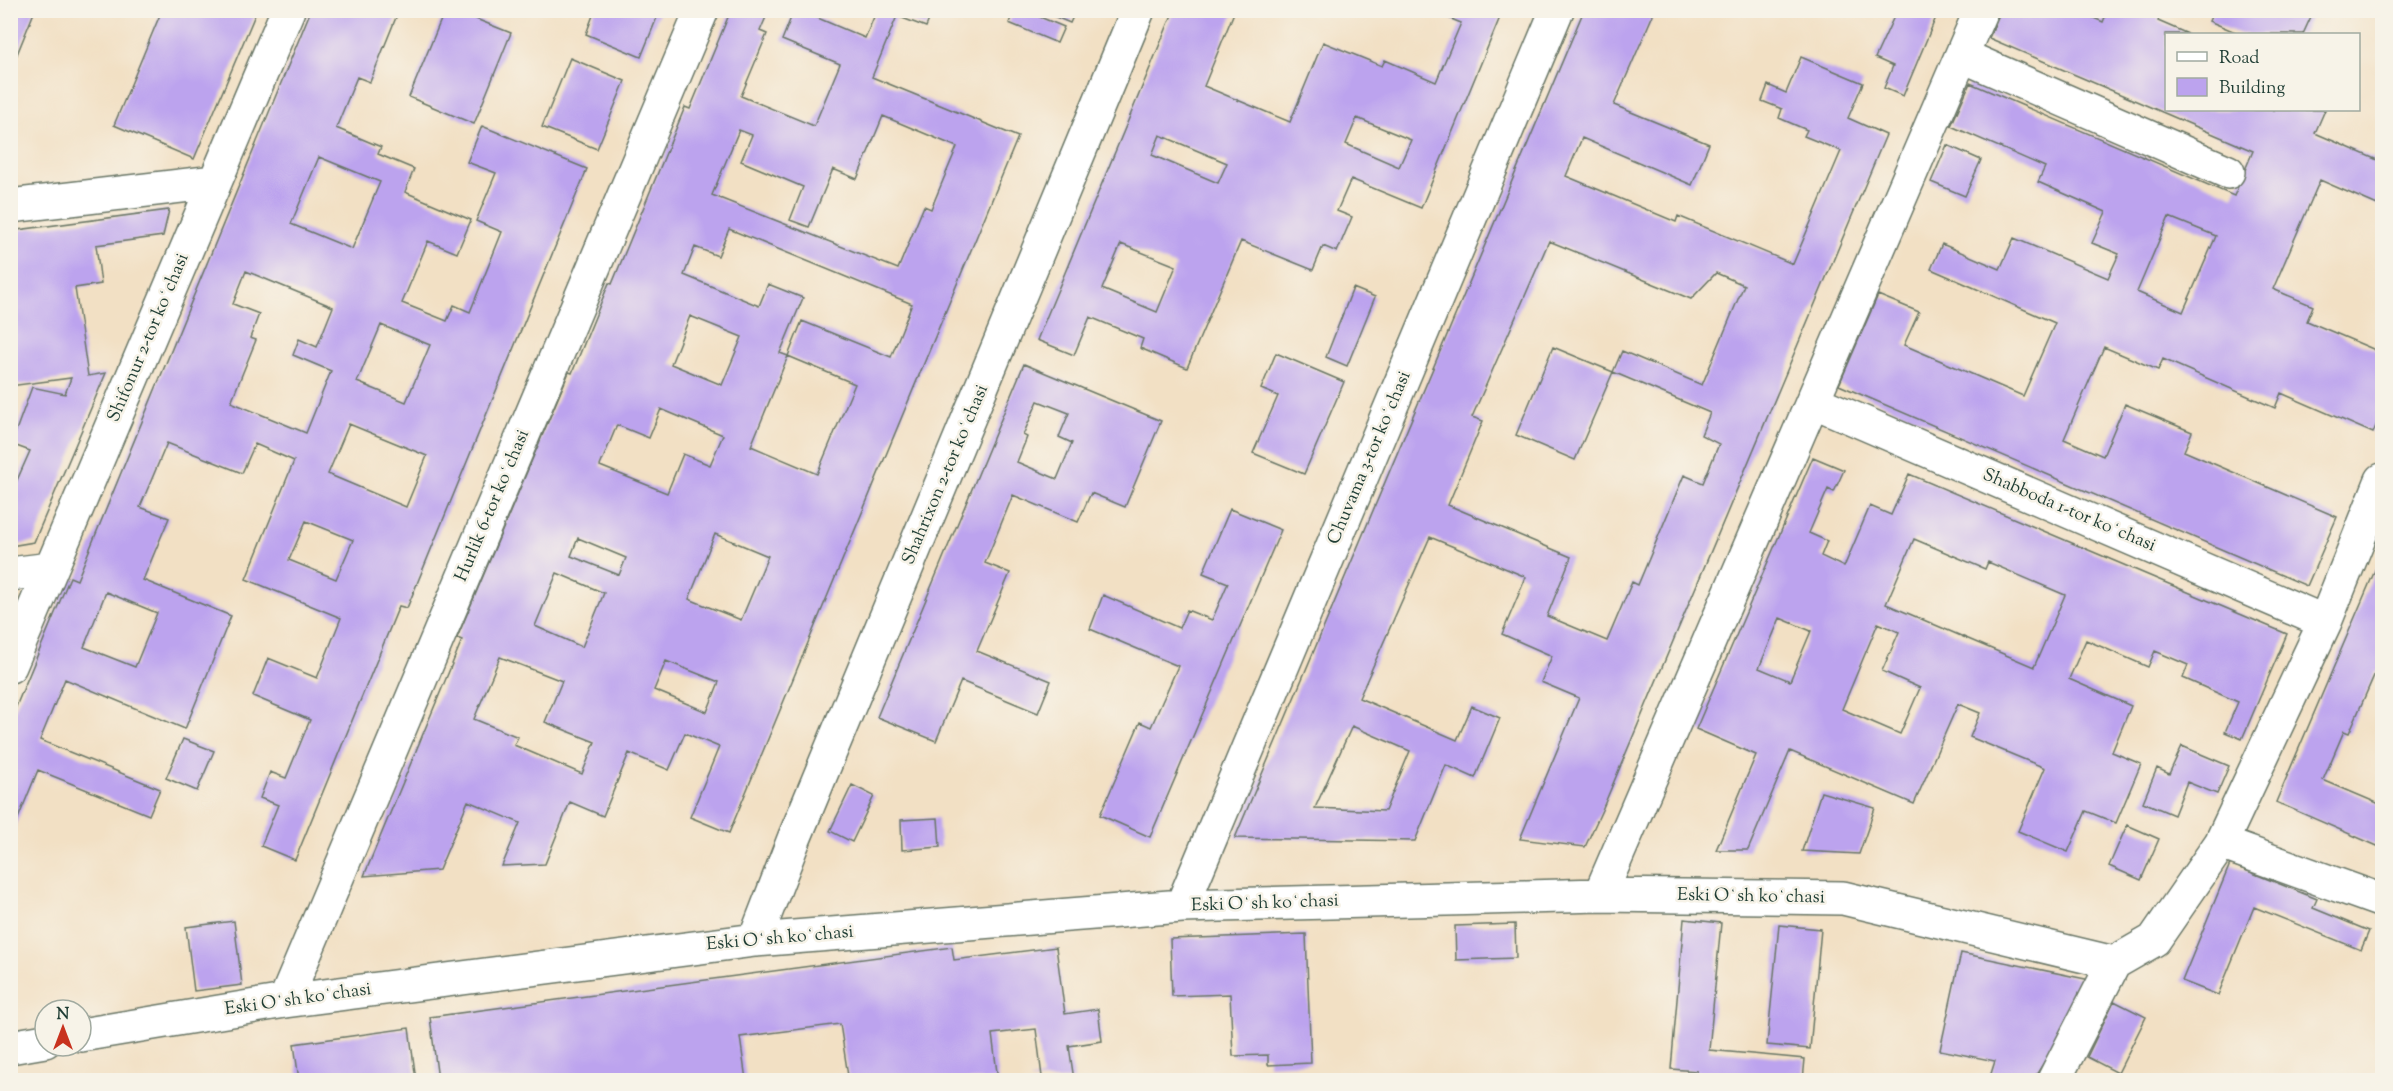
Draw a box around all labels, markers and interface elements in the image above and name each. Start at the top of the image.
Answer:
legend [2165,33,2360,111]
text: Road [2219,46,2259,72]
text: Building [2219,76,2285,102]
street label: Shifonur 2-tor koʻchasi [102,250,196,426]
street label: Chuvama 3-tor koʻchasi [1322,367,1418,549]
street label: Shahrixon 2-tor koʻchasi [896,381,996,569]
street label: Hurlik 6-tor koʻchasi [449,426,537,586]
street label: Shabboda 1-tor koʻchasi [1978,463,2160,559]
street label: Eski Oʻsh koʻchasi [1677,883,1825,911]
street label: Eski Oʻsh koʻchasi [1191,888,1339,920]
street label: Eski Oʻsh koʻchasi [705,920,855,958]
street label: Eski Oʻsh koʻchasi [223,977,373,1023]
north arrow [33,998,93,1058]
text: N [57,1004,70,1027]

